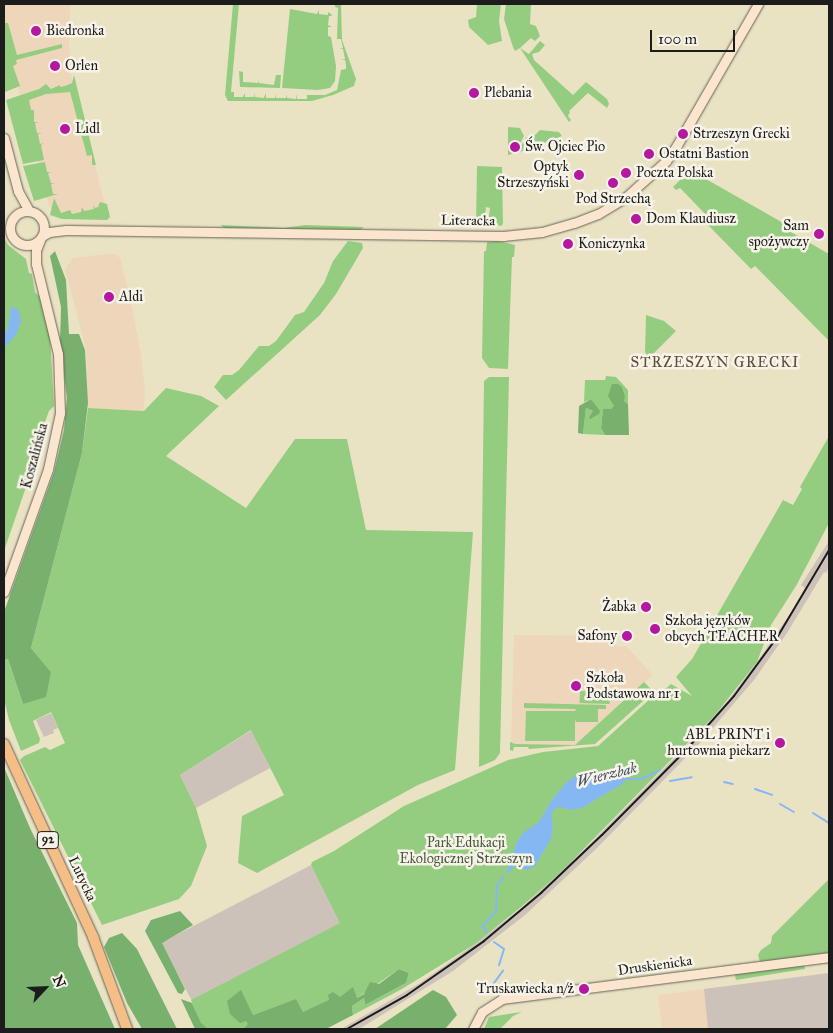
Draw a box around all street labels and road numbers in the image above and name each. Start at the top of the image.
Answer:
street label: Literacka [441,212,495,230]
street label: Koszalińska [18,421,52,491]
road number: 92 [37,830,59,850]
street label: Lutycka [64,854,100,904]
street label: Druskienicka [617,952,693,980]

